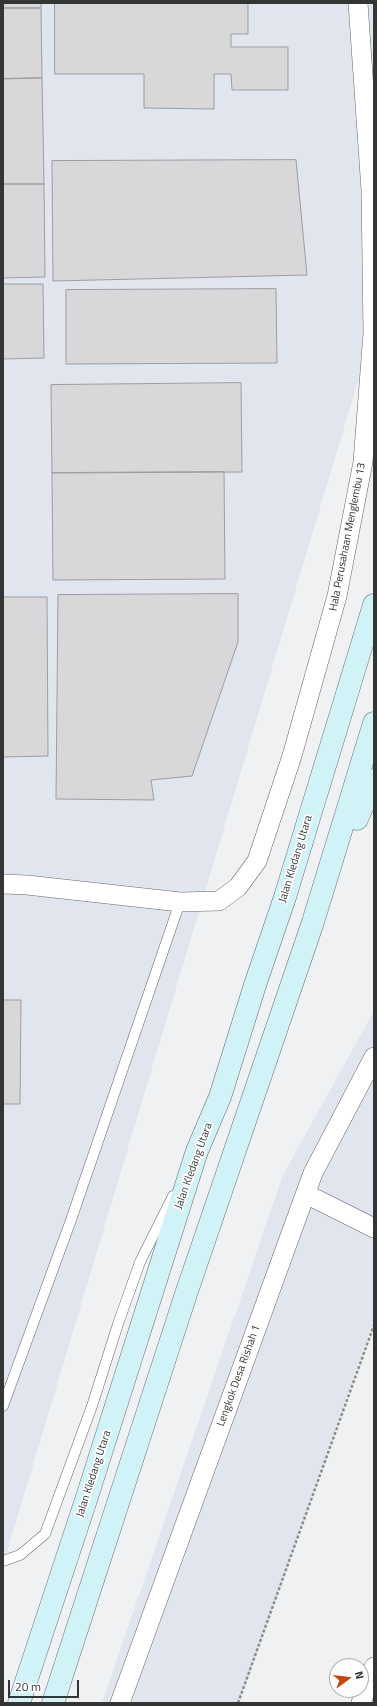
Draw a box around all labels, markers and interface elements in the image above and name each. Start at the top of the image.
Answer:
street label: Hala Perusahaan Menglembu 13 [327,462,369,612]
street label: Jalan Kledang Utara [276,814,316,904]
street label: Jalan Kledang Utara [172,1121,216,1211]
street label: Lengkok Desa Rishah 1 [215,1324,263,1428]
street label: Jalan Kledang Utara [74,1429,114,1519]
north arrow [329,1658,369,1698]
text: N [351,1669,368,1681]
scale bar [10,1672,81,1698]
text: 20 m [15,1677,41,1696]

